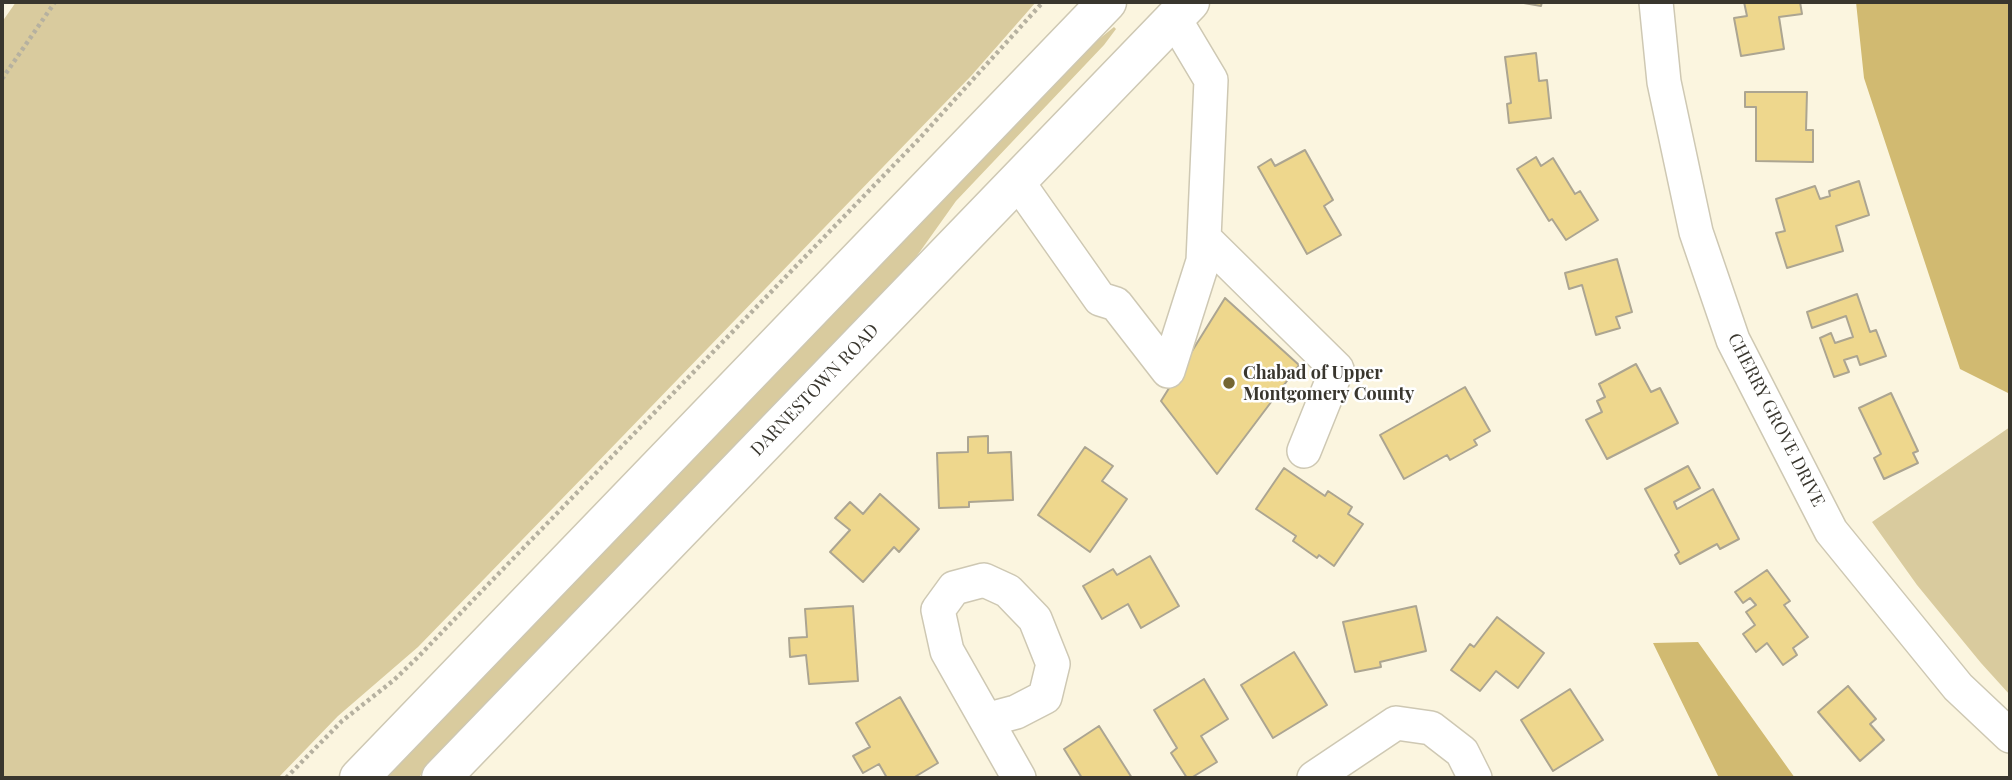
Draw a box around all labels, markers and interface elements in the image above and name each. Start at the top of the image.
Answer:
street label: DARNESTOWN ROAD [746,319,884,461]
street label: CHERRY GROVE DRIVE [1723,330,1829,510]
place label: Chabad of Upper Montgomery County [1243,362,1414,404]
marker: Chabad of Upper Montgomery County [1221,375,1237,391]

